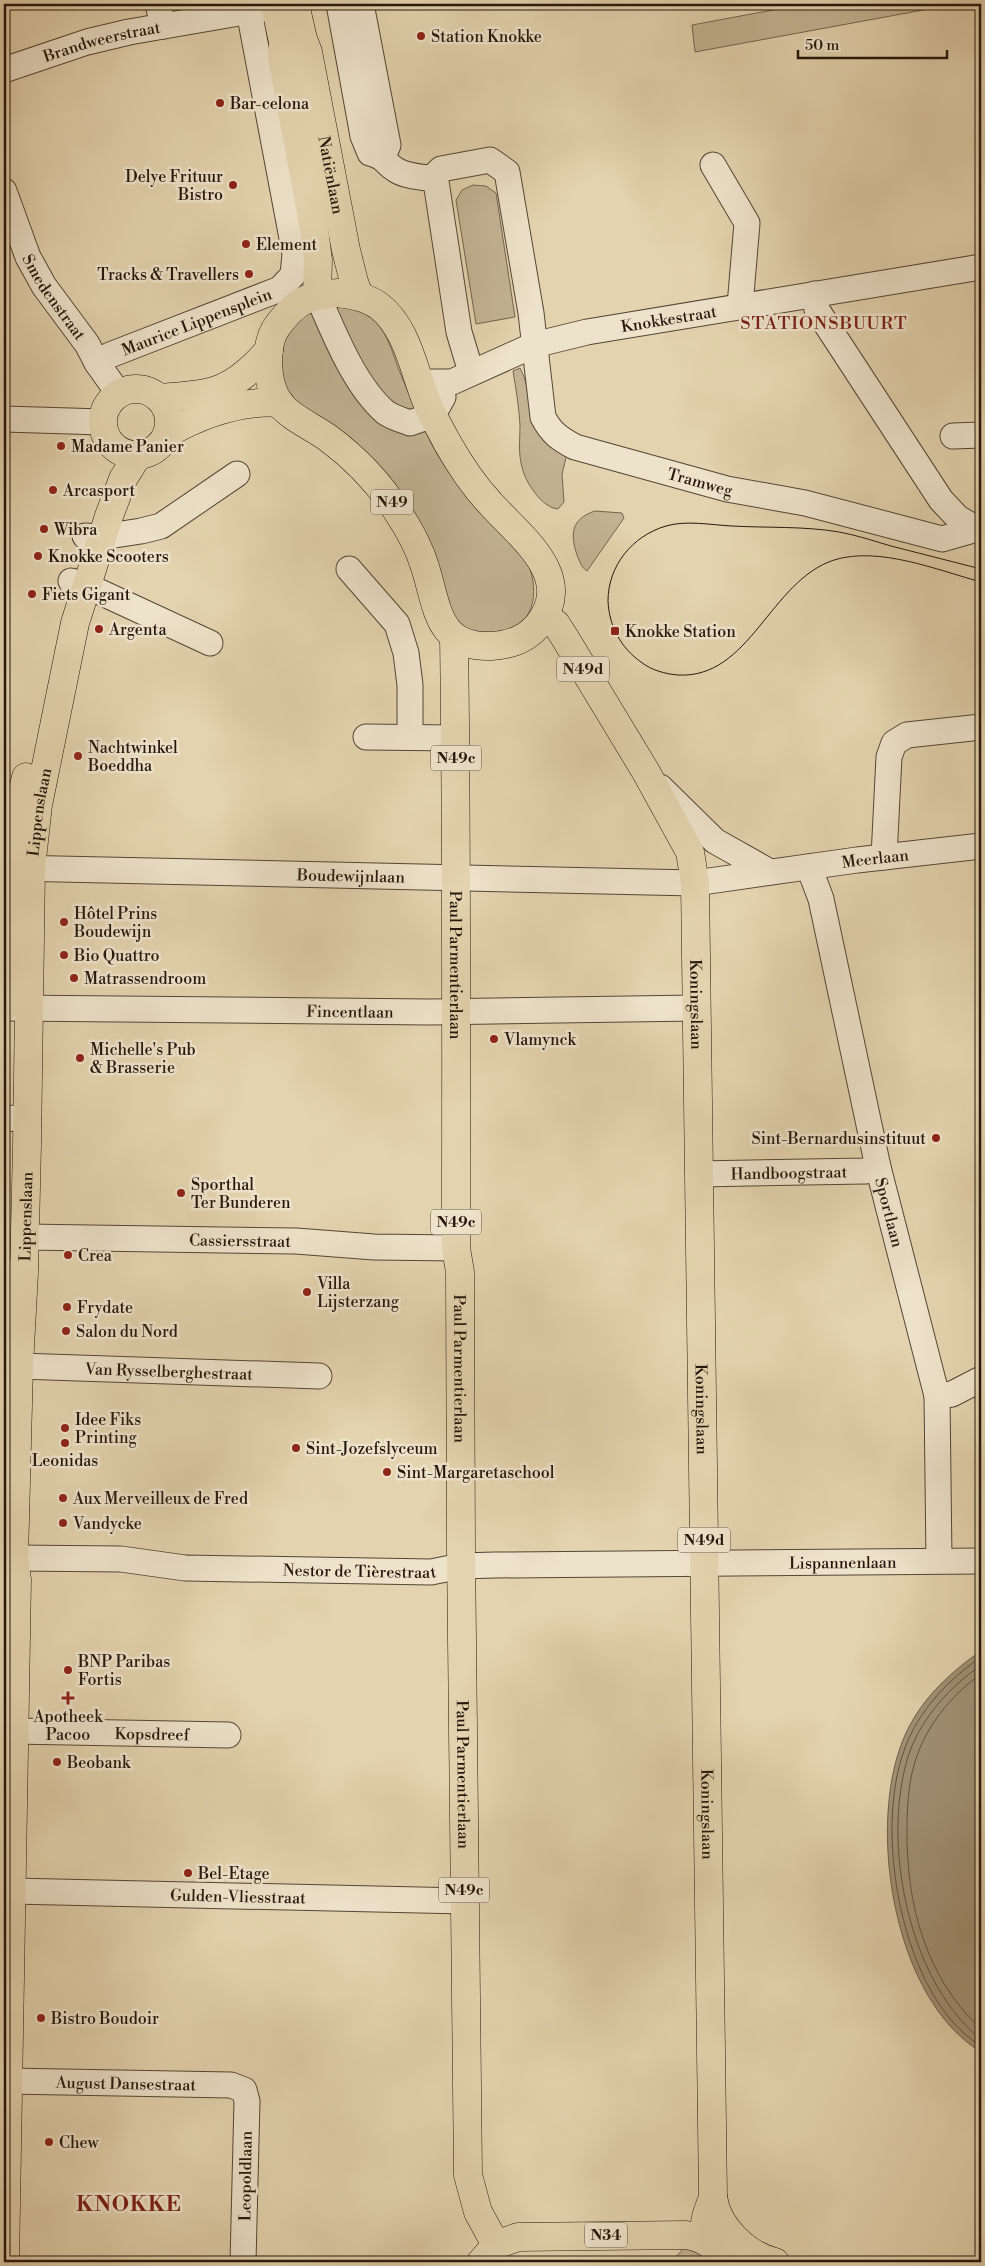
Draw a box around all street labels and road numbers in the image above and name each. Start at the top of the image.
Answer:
street label: Brandweerstraat [40,18,162,67]
street label: Natiënlaan [313,134,348,216]
street label: Smedenstraat [17,251,90,345]
street label: Maurice Lippensplein [119,284,275,361]
street label: Knokkestraat [620,302,718,337]
street label: Tramweg [665,464,735,501]
road number: N49 [371,490,413,514]
road number: N49d [557,656,609,682]
road number: N49c [431,746,481,770]
street label: Lippenslaan [23,766,56,858]
street label: Meerlaan [840,845,910,873]
street label: Boudewijnlaan [296,865,405,888]
street label: Paul Parmentierlaan [445,891,465,1040]
street label: Koningslaan [685,959,706,1050]
street label: Fincentlaan [306,1002,394,1023]
street label: Handboogstraat [731,1162,848,1184]
street label: Lippenslaan [15,1171,37,1262]
street label: Sportlaan [870,1176,907,1250]
road number: N49c [431,1210,481,1234]
street label: Cassiersstraat [189,1230,291,1252]
street label: Paul Parmentierlaan [449,1294,470,1444]
street label: Van Rysselberghestraat [84,1359,254,1385]
street label: Koningslaan [691,1364,712,1455]
road number: N49d [678,1528,730,1552]
street label: Lispannenlaan [789,1553,897,1574]
street label: Nestor de Tièrestraat [283,1561,438,1583]
street label: Paul Parmentierlaan [452,1700,473,1850]
street label: Kopsdreef [114,1724,191,1745]
street label: Koningslaan [696,1769,717,1860]
road number: N49c [439,1878,489,1902]
street label: Gulden-Vliesstraat [170,1886,306,1909]
street label: August Dansestraat [55,2073,197,2095]
street label: Leopoldlaan [235,2130,257,2221]
road number: N34 [585,2222,627,2248]

